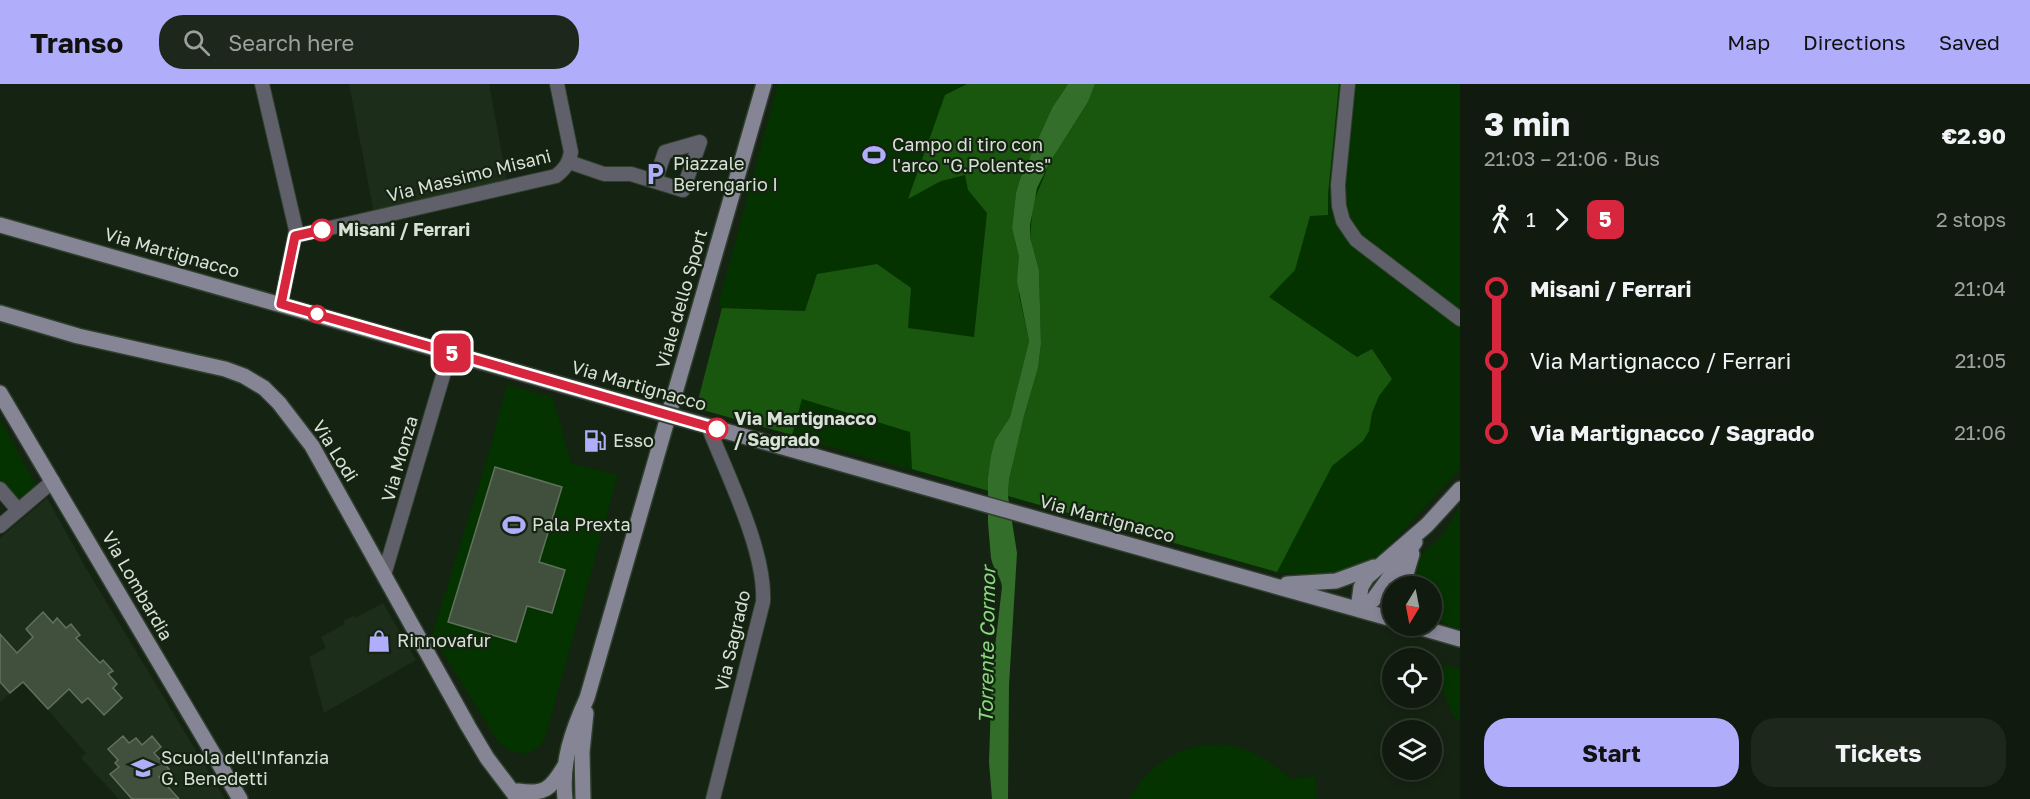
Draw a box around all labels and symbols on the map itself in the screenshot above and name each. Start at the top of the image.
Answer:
place label: Campo di tiro con l'arco "G.Polentes" [892,133,1051,176]
sports icon: Campo di tiro con l'arco "G.Polentes" [861,142,887,168]
street label: Via Massimo Misani [384,144,553,206]
place label: Piazzale Berengario I [673,152,778,195]
parking icon: Piazzale Berengario I [642,161,668,187]
place label: Misani / Ferrari [338,218,470,240]
marker: Misani / Ferrari [311,219,333,241]
street label: Via Martignacco [102,222,242,282]
street label: Viale dello Sport [651,227,711,371]
unlabelled marker [308,305,326,323]
line badge: 5 [432,334,472,372]
street label: Via Martignacco [569,355,709,415]
place label: Via Martignacco / Sagrado [734,407,877,450]
street label: Via Monza [376,413,422,504]
street label: Via Lodi [308,416,363,485]
marker: Via Martignacco / Sagrado [706,418,728,440]
fuel station icon: Esso [582,428,608,454]
place label: Esso [613,429,654,451]
street label: Via Martignacco [1037,489,1177,547]
sports icon: Pala Prexta [501,512,527,538]
place label: Pala Prexta [532,513,631,535]
street label: Via Lombardia [98,527,178,644]
water label: Torrente Cormor [973,563,999,724]
north arrow [1382,576,1442,636]
street label: Via Sagrado [710,588,754,694]
shop icon: Rinnovafur [366,628,392,654]
place label: Rinnovafur [397,629,491,651]
place label: Scuola dell'Infanzia G. Benedetti [161,746,329,789]
school or university icon: Scuola dell'Infanzia G. Benedetti [130,755,156,781]

